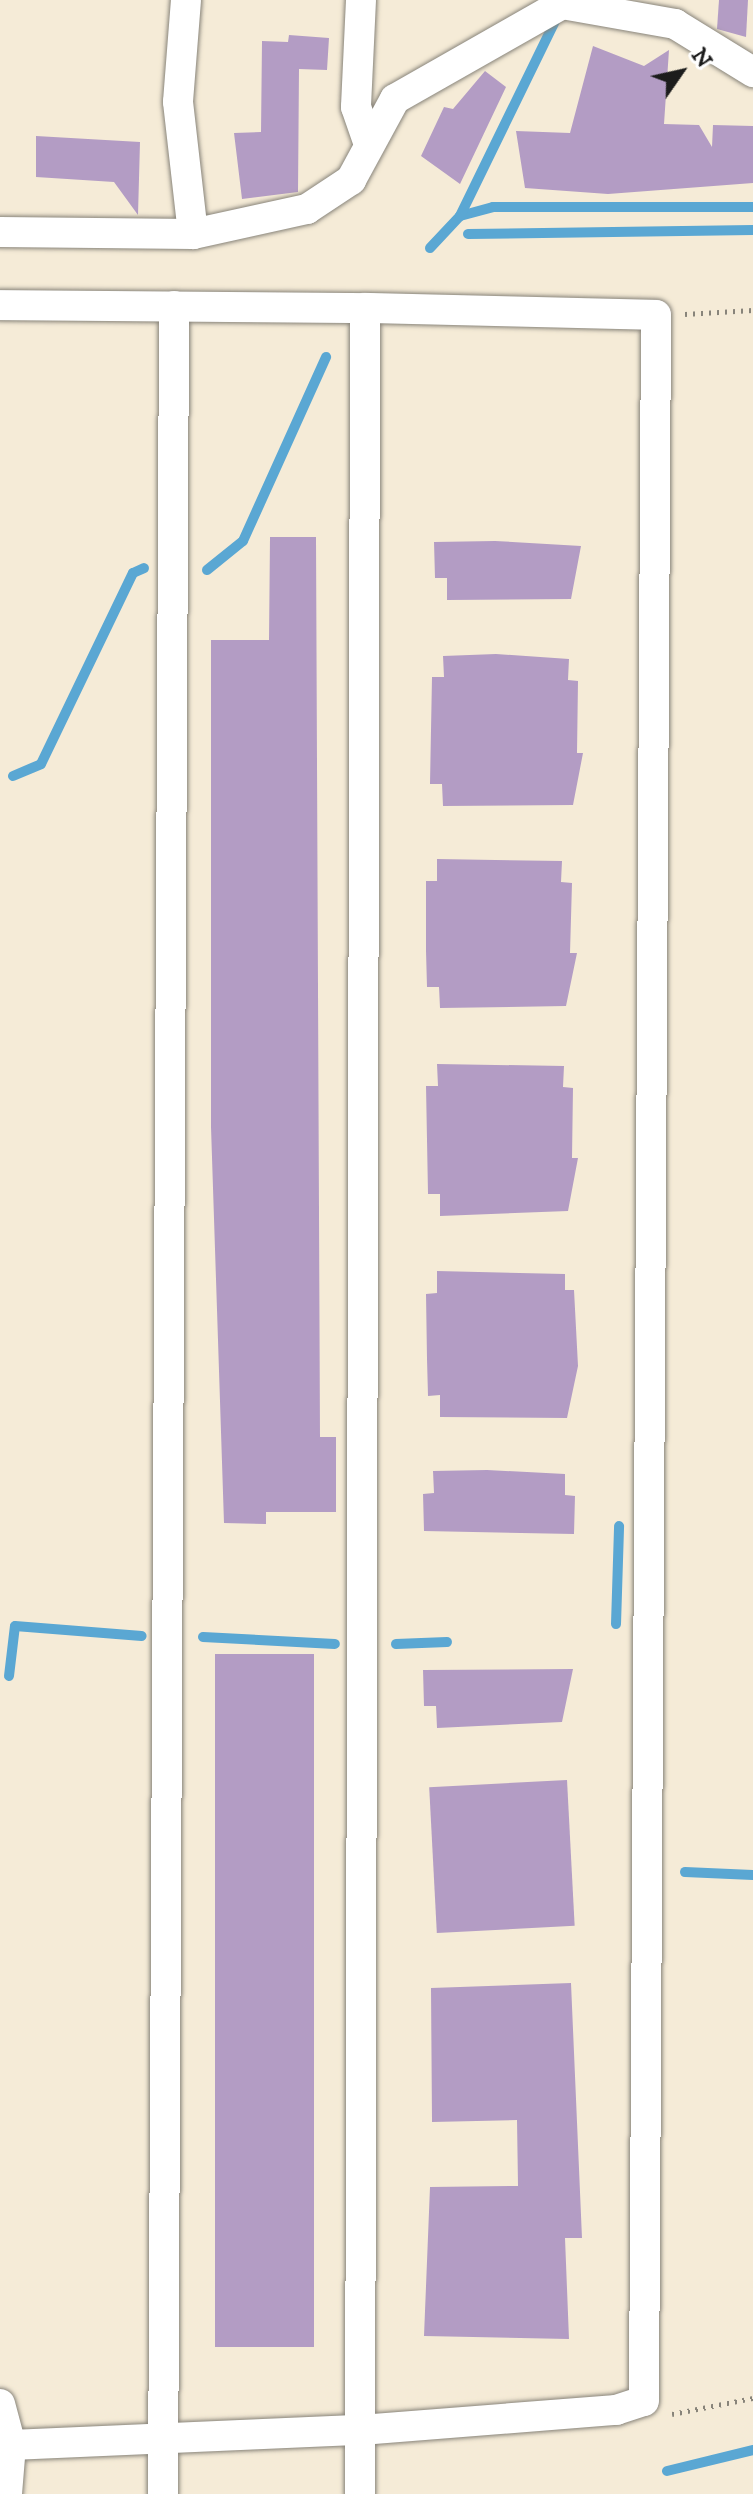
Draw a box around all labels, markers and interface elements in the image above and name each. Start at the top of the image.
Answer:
north arrow [641,32,721,112]
text: N [685,43,718,73]

